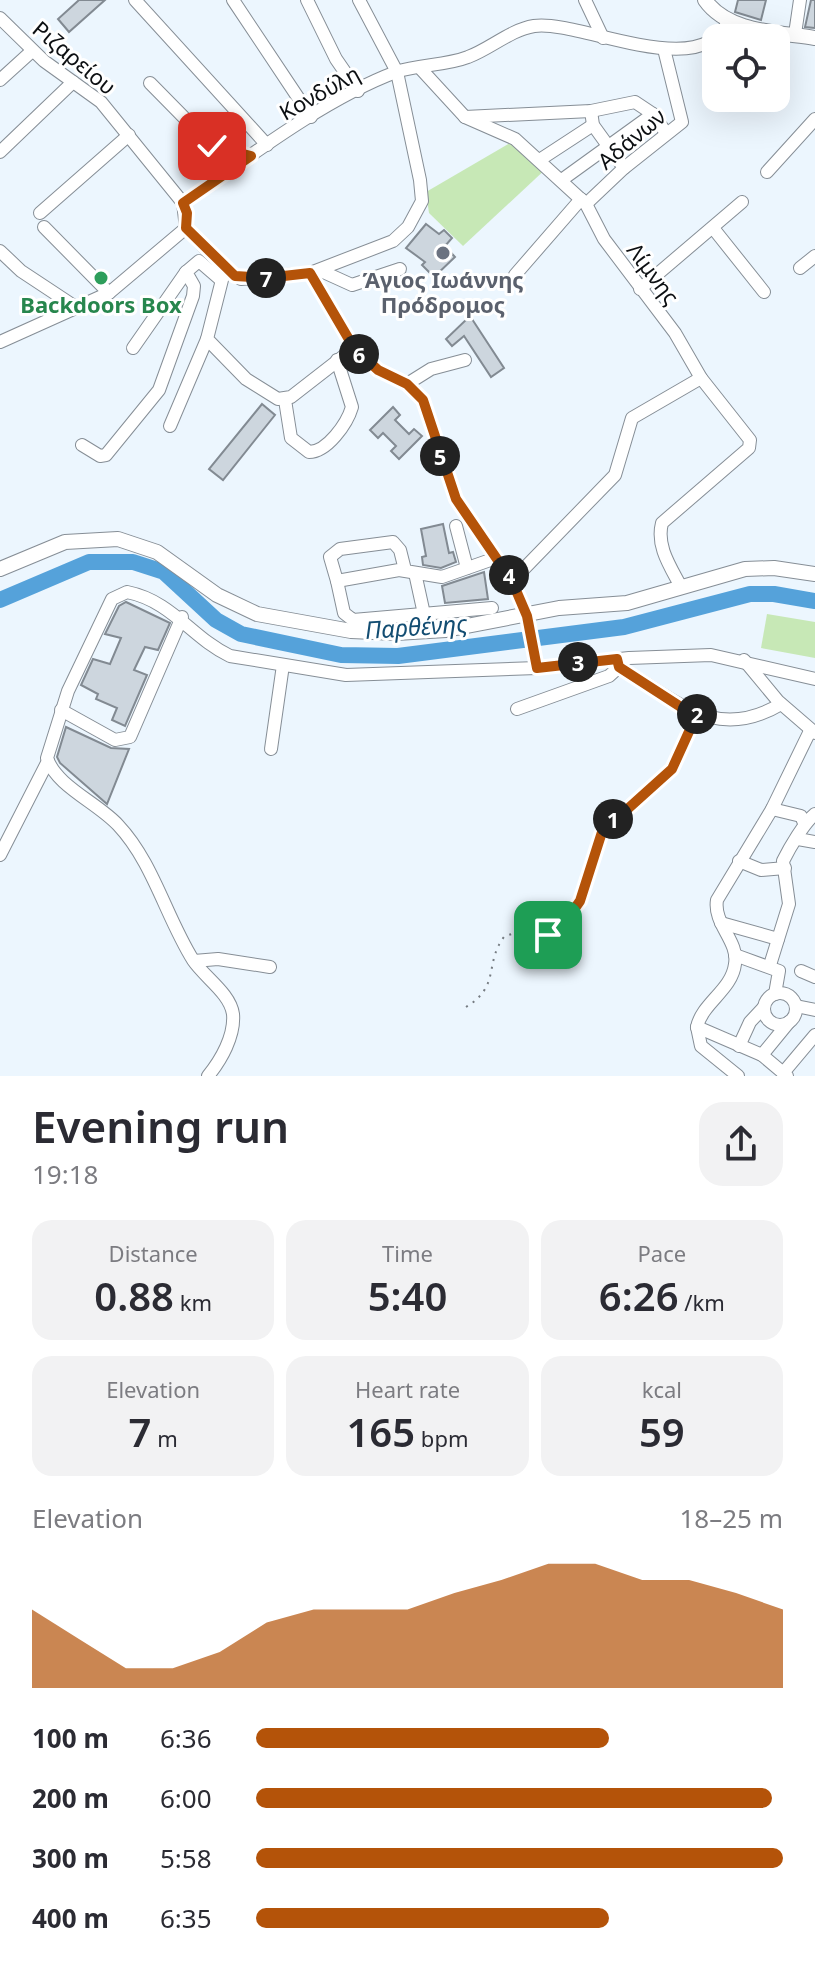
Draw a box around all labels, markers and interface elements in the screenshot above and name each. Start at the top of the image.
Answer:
street label: Ριζαρείου [27,13,123,101]
map controls [702,24,790,112]
button: locate [702,24,790,112]
street label: Κονδύλη [273,58,365,126]
street label: Αδάνων [591,101,671,175]
pin [178,112,246,180]
icon: check [190,124,234,168]
street label: Λίμνης [621,236,687,310]
marker: Άγιος Ιωάννης Πρόδρομος [434,244,452,262]
pin: 7 [246,258,286,298]
text: 7 [260,263,272,293]
place label: Άγιος Ιωάννης Πρόδρομος [362,264,524,319]
marker: Backdoors Box [92,269,110,287]
place label: Backdoors Box [20,289,182,319]
pin: 6 [339,334,379,374]
text: 6 [353,339,365,369]
pin: 5 [420,436,460,476]
text: 5 [434,441,446,471]
pin: 4 [489,555,529,595]
text: 4 [503,560,515,590]
water label: Παρθένης [364,606,469,646]
pin: 3 [558,642,598,682]
text: 3 [572,647,584,677]
pin: 2 [677,694,717,734]
text: 2 [691,699,703,729]
pin: 1 [593,799,633,839]
text: 1 [607,804,619,834]
pin [514,901,582,969]
icon: arrive [526,913,570,957]
text: Evening run [32,1096,289,1156]
button: share [699,1102,783,1186]
text: 19:18 [32,1156,98,1192]
text: Distance [109,1238,198,1268]
text: Time [382,1238,433,1268]
text: Pace [638,1238,686,1268]
text: 0.88 [94,1268,174,1323]
text: 5:40 [368,1268,447,1323]
text: 6:26 [599,1268,679,1323]
text: km [174,1287,212,1317]
text: /km [679,1287,725,1317]
text: Elevation [106,1374,200,1404]
text: Heart rate [355,1374,460,1404]
text: kcal [642,1374,682,1404]
text: 7 [129,1404,151,1459]
text: 165 [346,1404,415,1459]
text: 59 [639,1404,685,1459]
text: m [151,1423,178,1453]
text: bpm [415,1423,468,1453]
text: Elevation [32,1500,143,1536]
text: 18–25 m [679,1500,783,1536]
text: 100 m [32,1720,109,1756]
text: 6:36 [160,1720,212,1756]
text: 200 m [32,1780,109,1816]
text: 6:00 [160,1780,212,1816]
text: 300 m [32,1840,109,1876]
text: 5:58 [160,1840,212,1876]
text: 400 m [32,1900,109,1936]
text: 6:35 [160,1900,212,1936]

